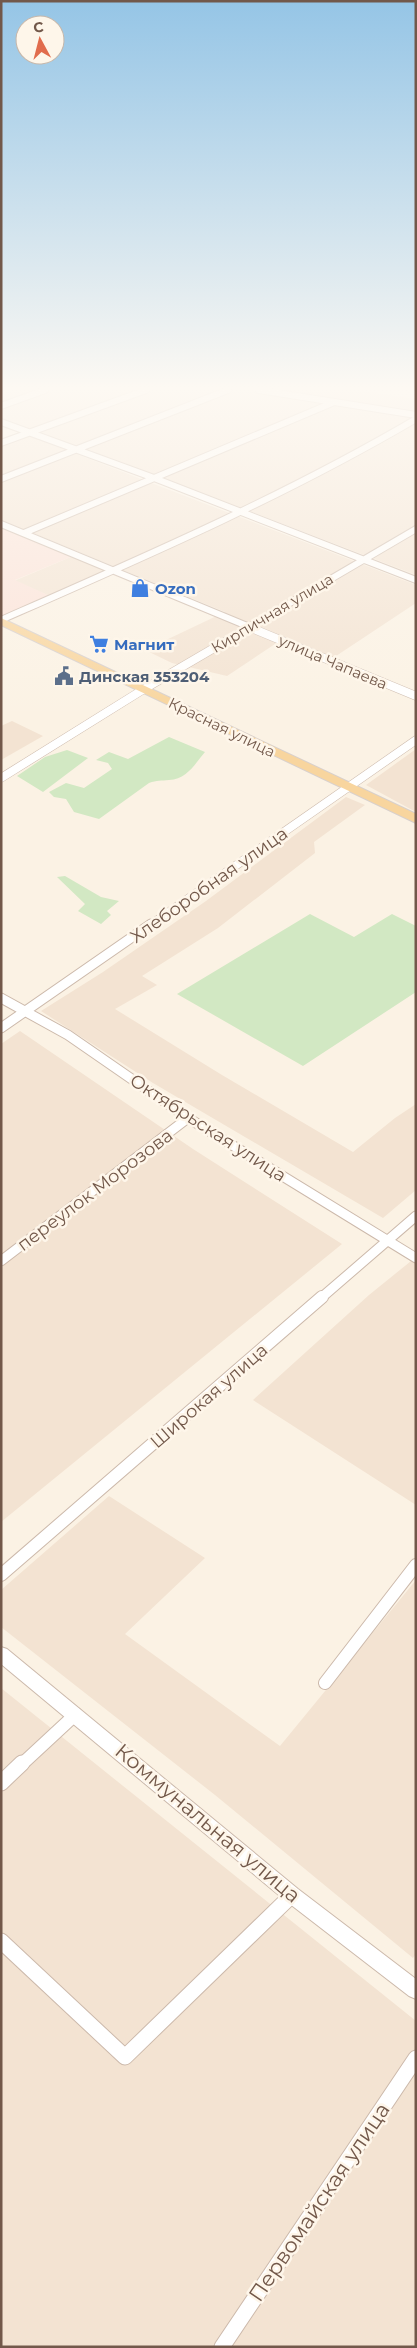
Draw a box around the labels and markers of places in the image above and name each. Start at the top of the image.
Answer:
shop icon: Ozon [129,577,151,599]
place label: Ozon [155,579,196,598]
supermarket icon: Магнит [88,633,110,655]
place label: Магнит [114,635,174,654]
public building icon: Динская 353204 [53,665,75,687]
place label: Динская 353204 [79,667,210,686]

